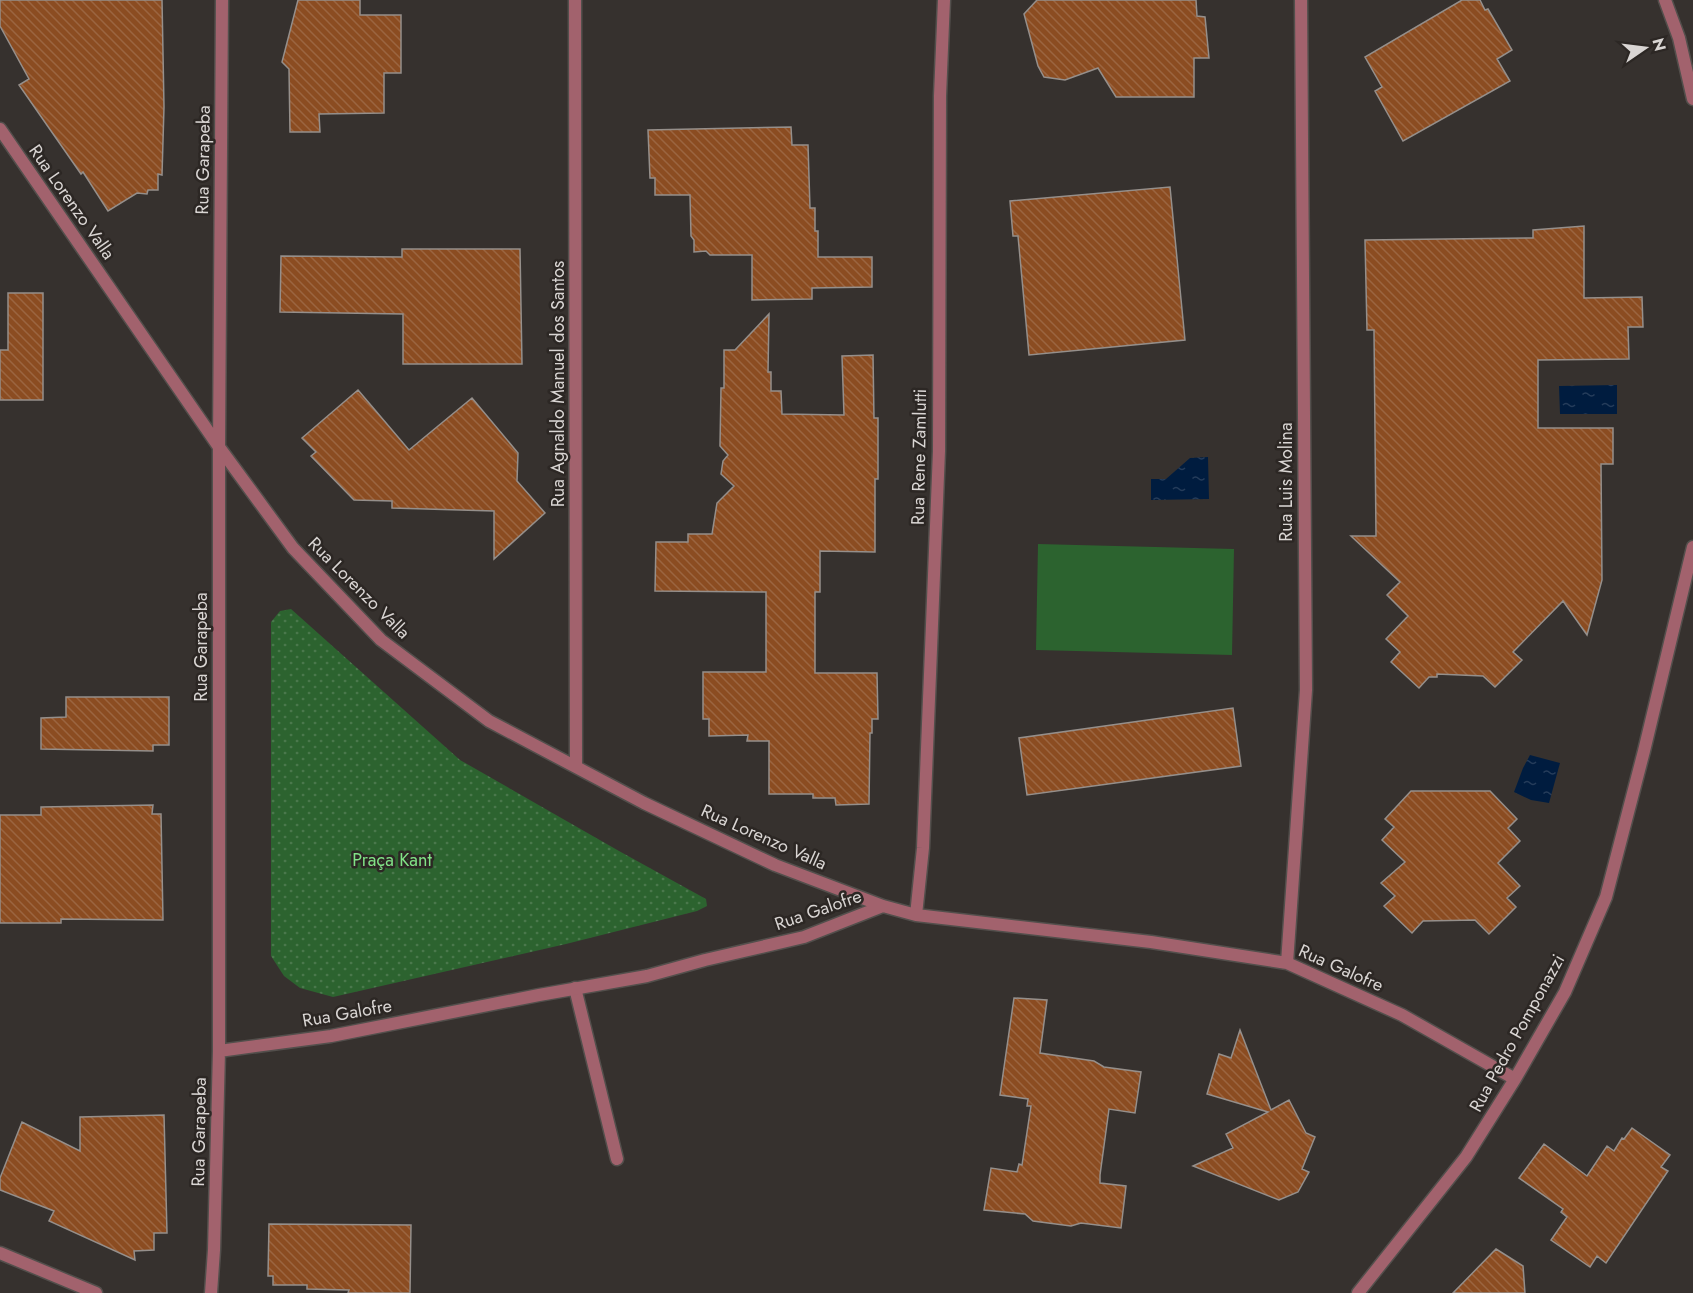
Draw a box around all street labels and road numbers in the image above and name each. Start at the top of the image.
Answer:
street label: Rua Garapeba [189,105,217,215]
street label: Rua Lorenzo Valla [23,139,121,265]
street label: Rua Agnaldo Manuel dos Santos [545,261,571,507]
street label: Rua Rene Zamlutti [905,389,933,525]
street label: Rua Luis Molina [1273,422,1299,542]
street label: Rua Lorenzo Valla [302,531,416,645]
street label: Rua Garapeba [188,592,214,702]
street label: Rua Lorenzo Valla [697,798,831,876]
street label: Rua Galofre [771,883,865,937]
street label: Rua Galofre [1294,938,1388,998]
street label: Rua Pedro Pomponazzi [1463,949,1571,1117]
street label: Rua Galofre [300,992,394,1034]
street label: Rua Garapeba [185,1077,213,1187]

